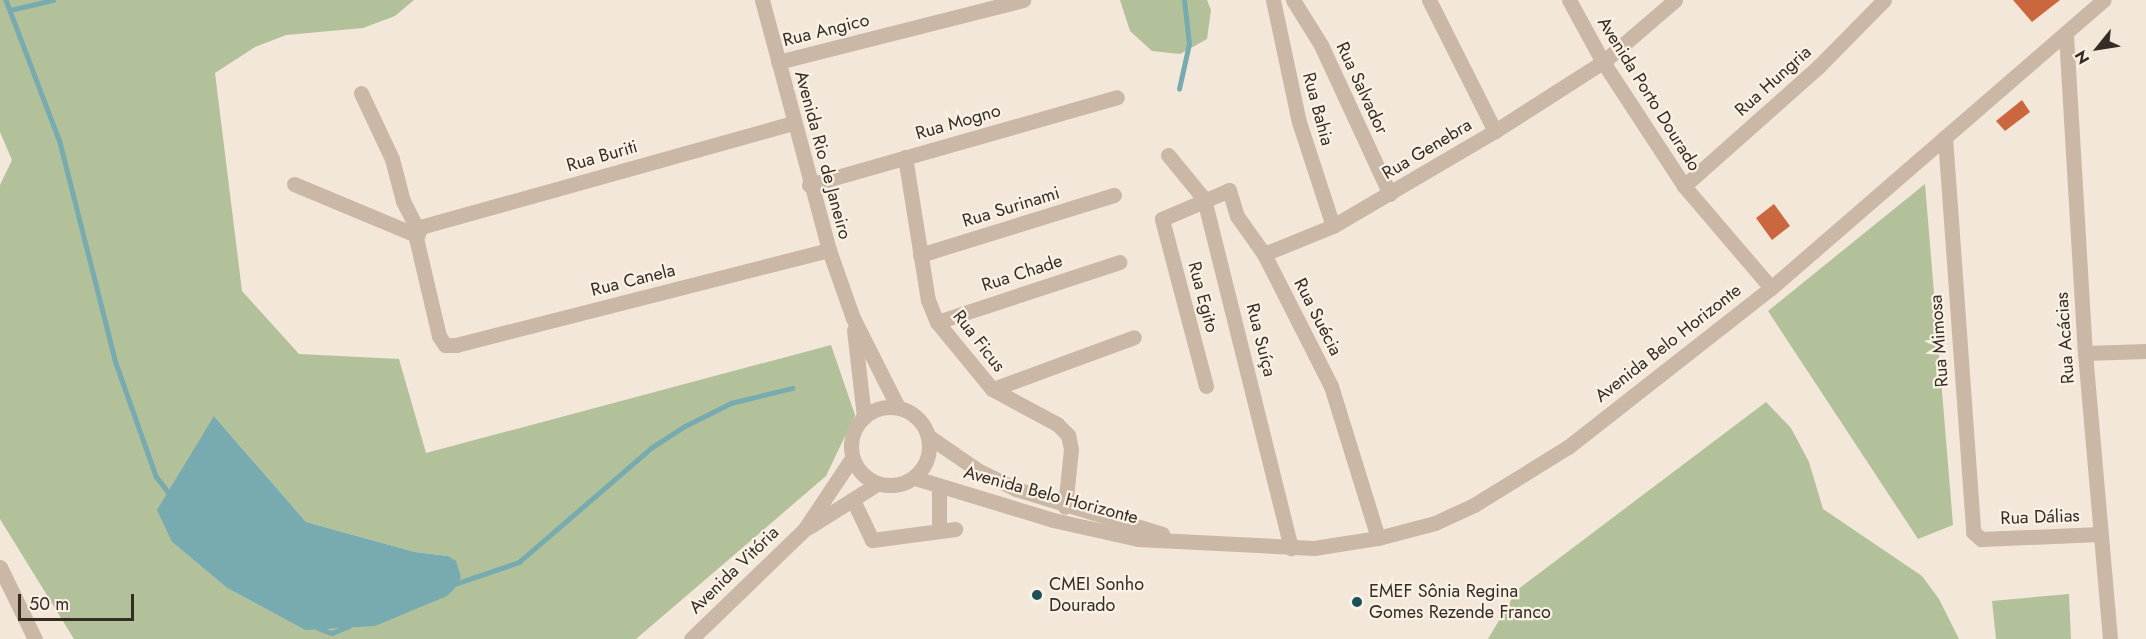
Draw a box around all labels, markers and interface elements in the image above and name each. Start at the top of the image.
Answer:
street label: Rua Angico [781,9,871,51]
street label: Avenida Porto Dourado [1593,13,1705,175]
north arrow [2068,18,2128,78]
street label: Rua Salvador [1331,39,1393,137]
street label: Rua Hungria [1730,41,1816,121]
text: N [2069,46,2095,69]
street label: Avenida Rio de Janeiro [790,68,856,242]
street label: Rua Bahia [1298,70,1338,148]
street label: Rua Mogno [913,100,1003,144]
street label: Rua Genebra [1378,114,1476,184]
street label: Rua Buriti [564,136,640,176]
street label: Rua Surinami [960,182,1062,232]
street label: Rua Chade [979,250,1065,296]
street label: Rua Canela [589,259,677,301]
street label: Rua Egito [1183,259,1223,335]
street label: Rua Suécia [1289,275,1347,359]
street label: Avenida Belo Horizonte [1591,279,1745,407]
street label: Rua Acácias [2051,291,2079,385]
street label: Rua Mimosa [1925,294,1953,388]
street label: Rua Suíça [1241,301,1281,379]
street label: Rua Ficus [948,306,1010,376]
street label: Avenida Belo Horizonte [962,461,1140,529]
street label: Rua Dálias [2000,505,2080,529]
street label: Avenida Vitória [685,522,783,618]
place label: CMEI Sonho Dourado [1049,574,1144,616]
place label: EMEF Sônia Regina Gomes Rezende Franco [1369,581,1551,624]
scale bar [21,582,136,620]
marker: CMEI Sonho Dourado [1030,588,1044,602]
text: 50 m [29,591,69,617]
marker: EMEF Sônia Regina Gomes Rezende Franco [1350,595,1364,609]

